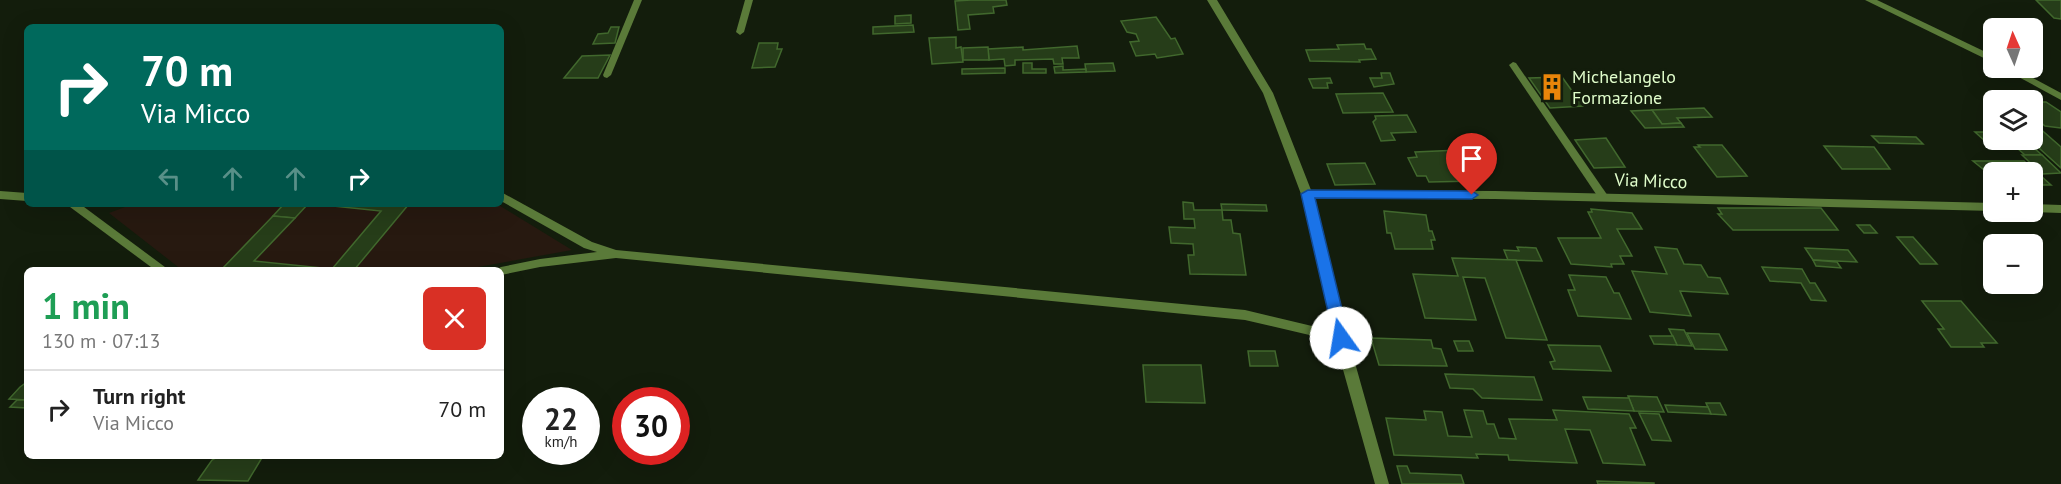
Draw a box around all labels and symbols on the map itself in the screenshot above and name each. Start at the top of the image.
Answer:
north arrow [1983,18,2043,78]
place label: Michelangelo Formazione [1572,65,1676,109]
building icon: Michelangelo Formazione [1537,72,1567,102]
pin [1446,133,1497,195]
street label: Via Micco [1613,168,1688,193]
position arrow [1309,306,1373,370]
speed limit sign: 30 [612,387,690,465]

